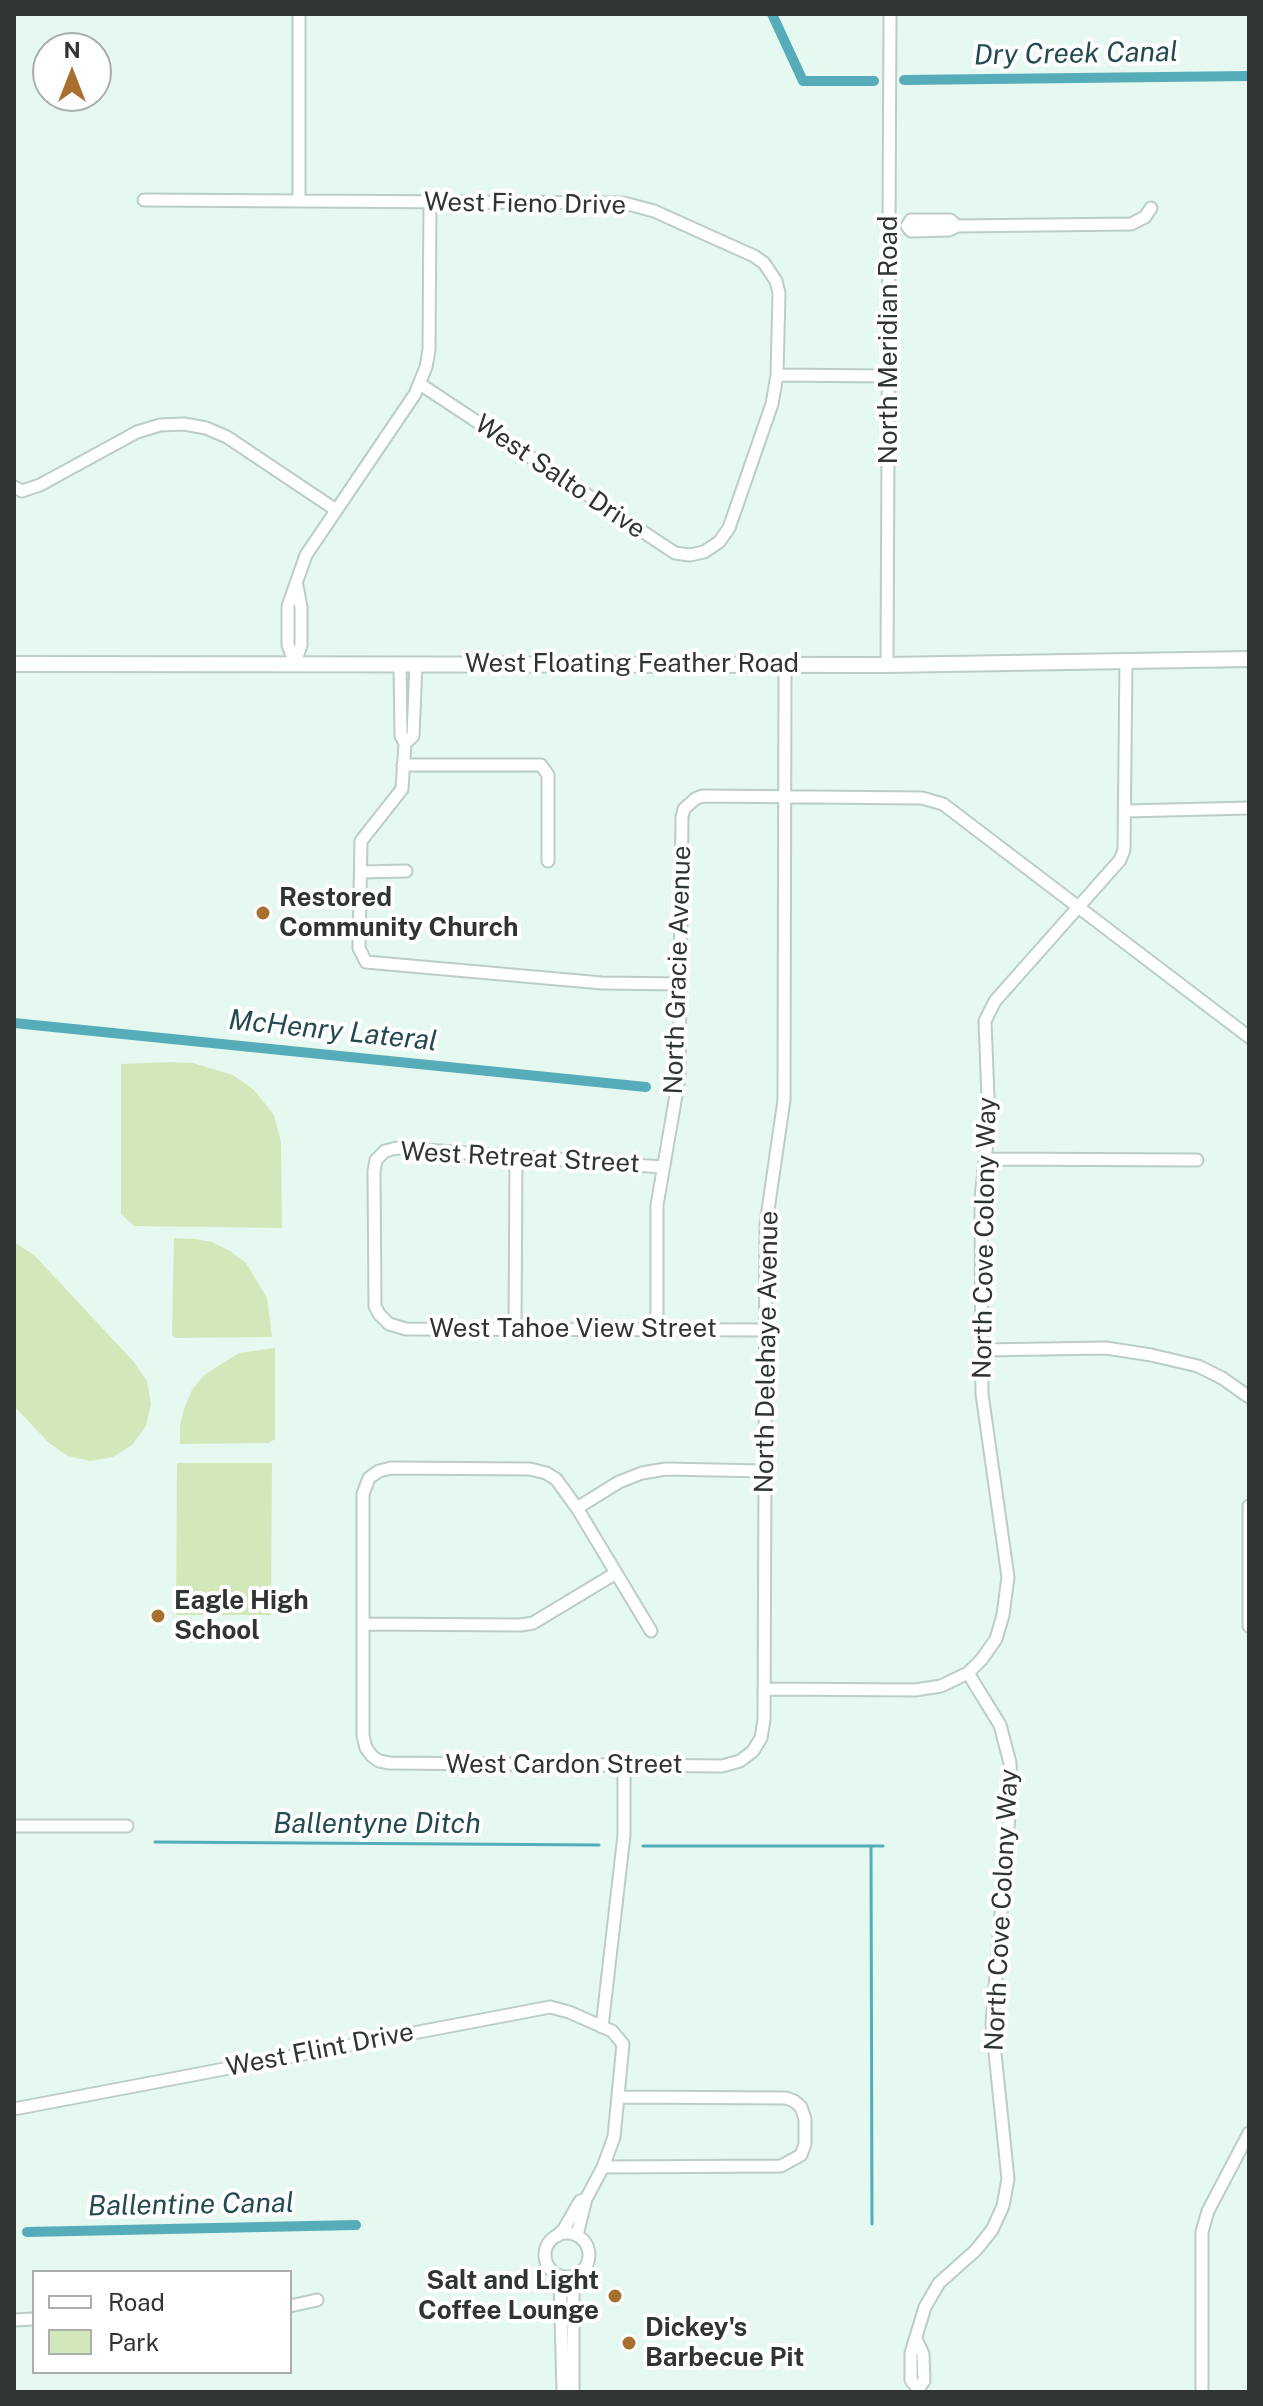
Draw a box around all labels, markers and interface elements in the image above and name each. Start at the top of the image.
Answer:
north arrow [32,32,112,112]
water label: Dry Creek Canal [974,35,1178,73]
text: N [63,37,81,63]
street label: West Fieno Drive [424,187,626,221]
street label: North Meridian Road [873,216,905,464]
street label: West Salto Drive [469,408,651,546]
street label: West Floating Feather Road [465,648,799,680]
street label: North Gracie Avenue [658,845,698,1095]
place label: Restored Community Church [279,882,518,944]
marker: Restored Community Church [254,904,272,922]
water label: McHenry Lateral [227,1003,439,1059]
street label: North Cove Colony Way [967,1097,1003,1379]
street label: West Retreat Street [400,1136,640,1180]
street label: North Delehaye Avenue [749,1210,785,1494]
street label: West Tahoe View Street [429,1313,717,1345]
place label: Eagle High School [174,1585,309,1646]
marker: Eagle High School [149,1607,167,1625]
street label: West Cardon Street [445,1749,683,1781]
street label: North Cove Colony Way [979,1768,1025,2052]
water label: Ballentyne Ditch [273,1807,481,1841]
street label: West Flint Drive [224,2017,416,2083]
water label: Ballentine Canal [88,2186,294,2224]
place label: Salt and Light Coffee Lounge [418,2265,599,2326]
legend [32,2270,292,2374]
marker: Salt and Light Coffee Lounge [606,2287,624,2305]
text: Road [108,2288,165,2316]
place label: Dickey's Barbecue Pit [645,2312,804,2374]
text: Park [108,2328,159,2356]
marker: Dickey's Barbecue Pit [620,2334,638,2352]

